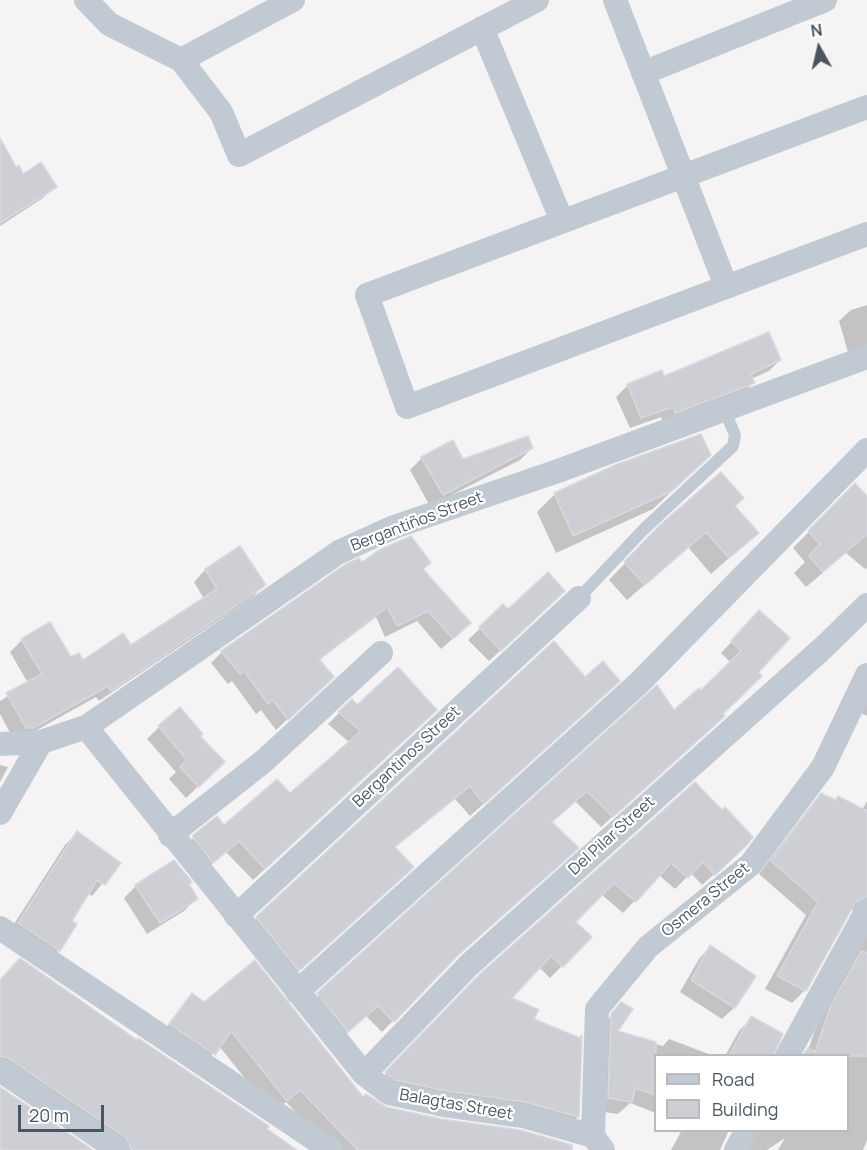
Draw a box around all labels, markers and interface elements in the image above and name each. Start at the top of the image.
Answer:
north arrow [789,18,849,78]
text: N [809,18,824,42]
street label: Bergantiños Street [348,488,486,556]
street label: Bergantinos Street [349,702,465,812]
street label: Del Pilar Street [565,792,659,880]
street label: Osmera Street [658,859,754,941]
legend [654,1054,849,1132]
text: Road [712,1067,755,1091]
street label: Balagtas Street [398,1086,514,1124]
scale bar [21,1093,106,1131]
text: Building [712,1097,778,1121]
text: 20 m [29,1103,69,1127]

